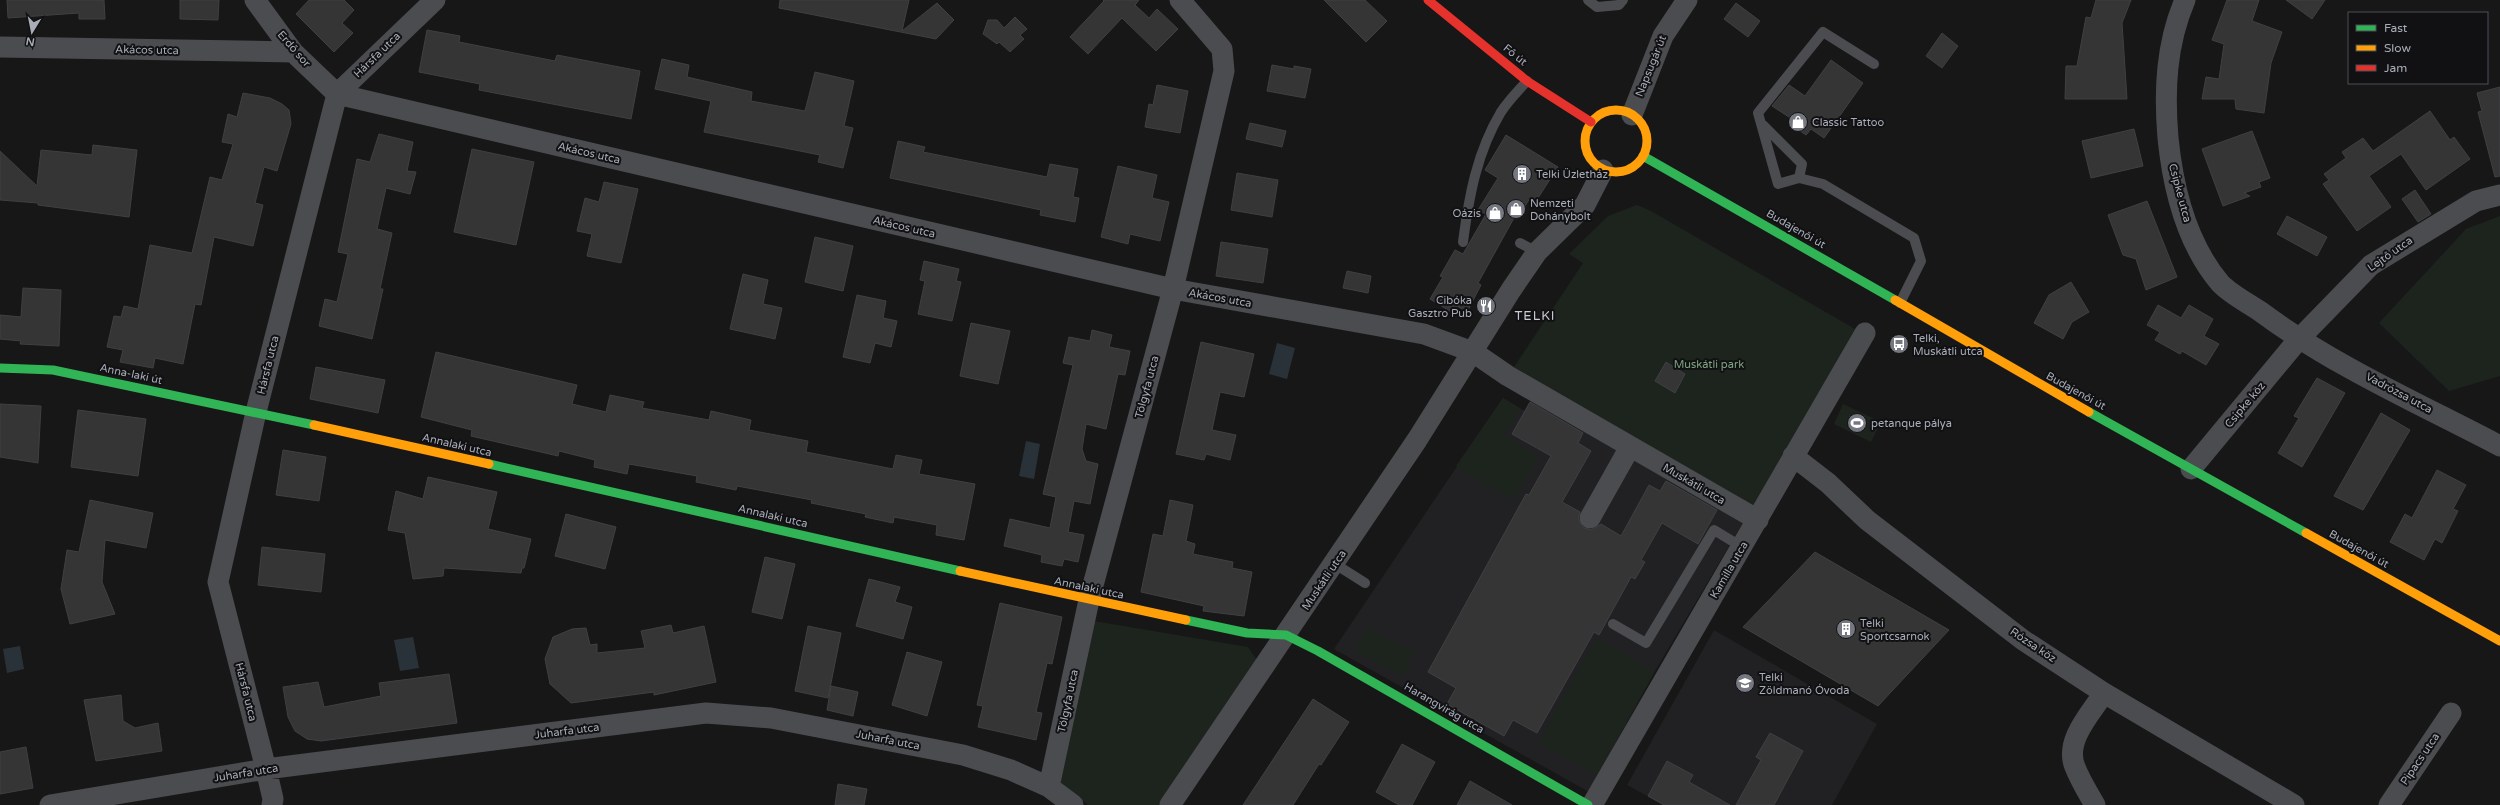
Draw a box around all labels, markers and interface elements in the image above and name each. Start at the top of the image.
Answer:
north arrow [12,12,52,52]
legend [2348,12,2488,84]
text: Fast [2384,21,2408,35]
street label: Erdő sor [275,28,314,70]
street label: Hársfa utca [351,30,403,80]
street label: Napsugár út [1633,33,1669,99]
text: N [25,34,36,49]
text: Slow [2384,41,2411,55]
street label: Fő út [1501,42,1529,68]
street label: Akácos utca [115,43,179,57]
text: Jam [2384,61,2407,75]
shop icon: Classic Tattoo [1787,111,1809,133]
place label: Classic Tattoo [1812,116,1884,129]
street label: Akácos utca [556,139,622,167]
street label: Csipke utca [2166,162,2194,224]
building icon: Telki Üzletház [1511,163,1533,185]
place label: Telki Üzletház [1536,168,1608,181]
place label: Nemzeti Dohánybolt [1530,197,1591,223]
shop icon: Nemzeti Dohánybolt [1505,198,1527,220]
shop icon: Oázis [1484,202,1506,224]
place label: Oázis [1452,207,1481,220]
street label: Budajenői út [1764,207,1828,251]
street label: Akácos utca [871,213,937,241]
street label: Lejtő utca [2365,234,2415,274]
street label: Akácos utca [1187,286,1253,310]
place label: Cibóka Gasztro Pub [1408,294,1472,320]
restaurant icon: Cibóka Gasztro Pub [1475,295,1497,317]
district label: TELKI [1514,308,1556,324]
place label: Telki, Muskátli utca [1913,332,1983,358]
bus stop icon: Telki, Muskátli utca [1888,333,1910,355]
street label: Hársfa utca [254,334,282,396]
street label: Tölgyfa utca [1132,354,1162,420]
park label: Muskátli park [1674,358,1744,371]
street label: Anna-laki út [99,361,163,387]
street label: Budajenői út [2044,369,2108,413]
street label: Vadrózsa utca [2363,370,2435,416]
street label: Csipke köz [2222,379,2268,430]
sports icon: petanque pálya [1846,412,1868,434]
place label: petanque pálya [1871,417,1952,430]
street label: Annalaki utca [421,431,493,459]
street label: Muskátli utca [1661,461,1727,507]
street label: Annalaki utca [737,502,809,530]
street label: Budajenői út [2327,527,2391,571]
street label: Kamilla utca [1707,539,1751,601]
street label: Muskátli utca [1299,547,1349,613]
street label: Annalaki utca [1053,574,1125,602]
place label: Telki Sportcsarnok [1860,617,1930,643]
building icon: Telki Sportcsarnok [1835,618,1857,640]
street label: Rózsa köz [2008,625,2059,665]
street label: Hársfa utca [232,661,260,723]
street label: Tölgyfa utca [1055,668,1081,734]
place label: Telki Zöldmanó Óvoda [1759,671,1849,697]
school or university icon: Telki Zöldmanó Óvoda [1734,672,1756,694]
street label: Harangvirág utca [1402,680,1486,736]
street label: Juharfa utca [534,721,600,741]
street label: Juharfa utca [855,727,921,753]
street label: Pipacs utca [2398,730,2442,788]
street label: Juharfa utca [213,762,279,784]

